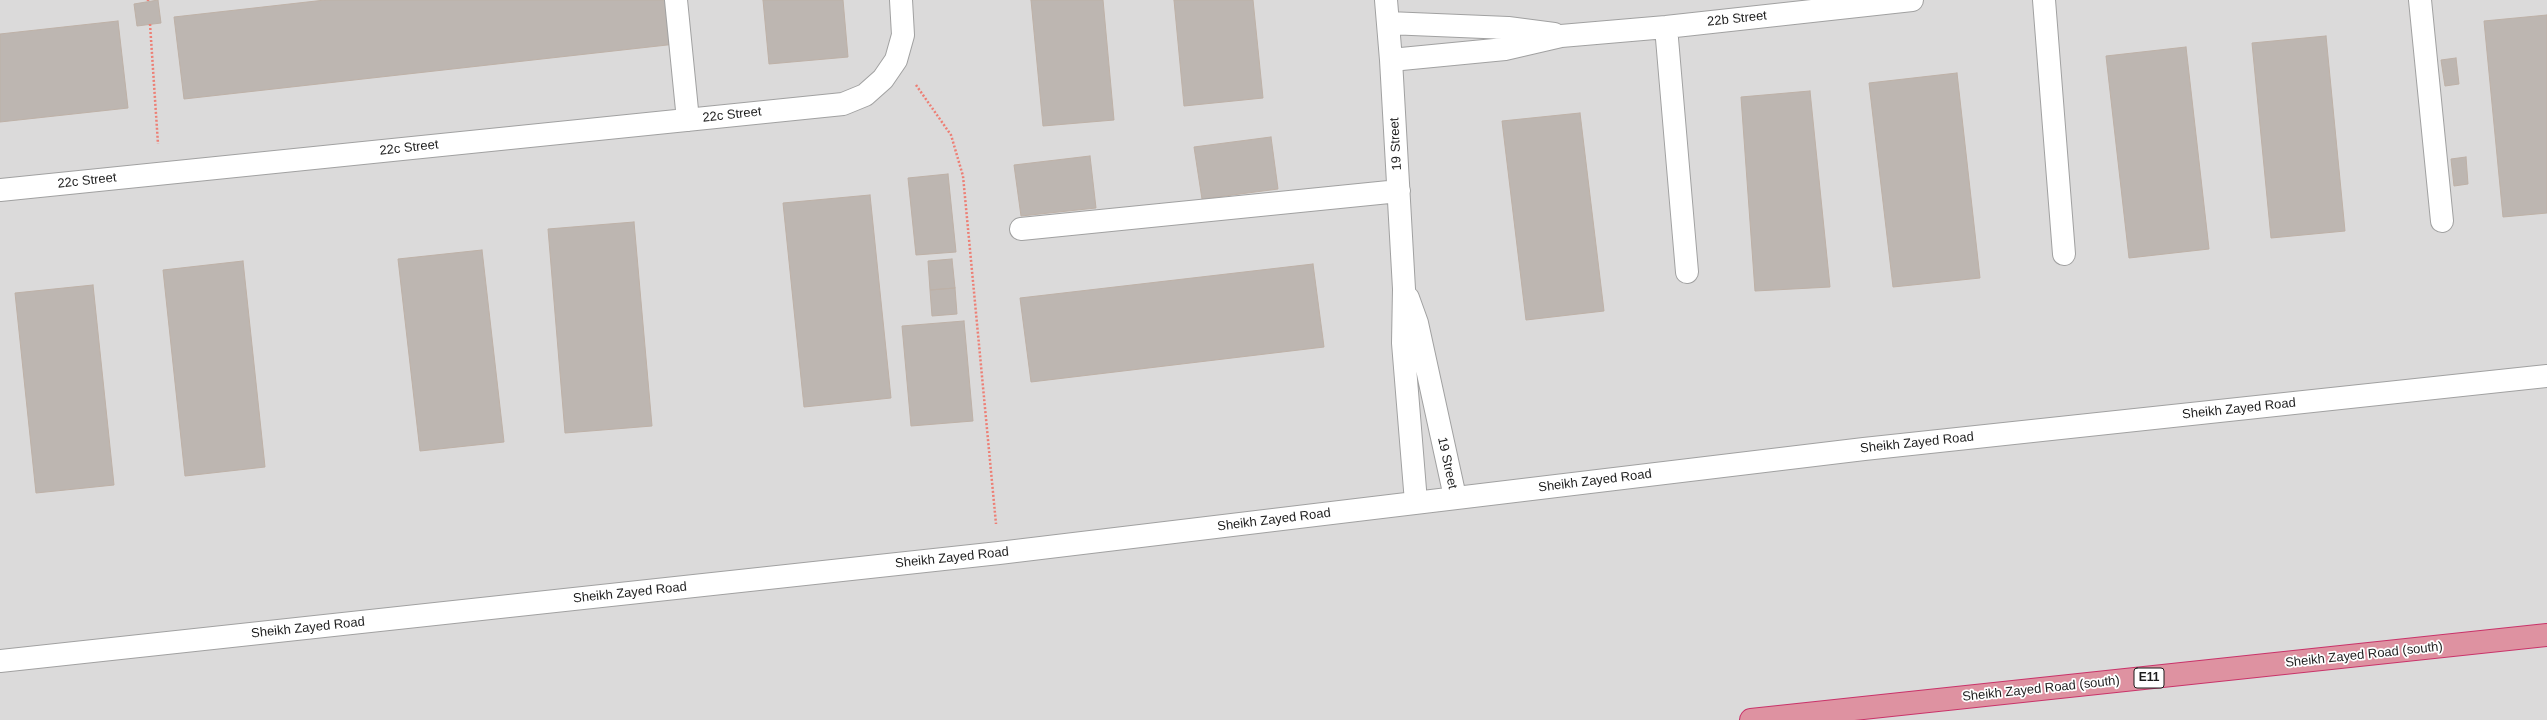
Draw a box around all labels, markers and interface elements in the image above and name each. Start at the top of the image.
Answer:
street label: 22b Street [1706,8,1768,30]
street label: 22c Street [702,104,762,126]
street label: 19 Street [1387,117,1405,171]
street label: 22c Street [379,137,439,159]
street label: 22c Street [57,170,117,192]
street label: Sheikh Zayed Road [2181,395,2297,423]
street label: Sheikh Zayed Road [1859,429,1975,457]
street label: 19 Street [1434,436,1460,490]
street label: Sheikh Zayed Road [1537,466,1653,496]
street label: Sheikh Zayed Road [1216,505,1332,535]
street label: Sheikh Zayed Road [894,544,1010,572]
street label: Sheikh Zayed Road [572,579,688,607]
street label: Sheikh Zayed Road [250,614,366,642]
street label: Sheikh Zayed Road (south) [2284,639,2444,671]
road number: E11 [2134,668,2164,688]
street label: Sheikh Zayed Road (south) [1961,673,2121,705]

